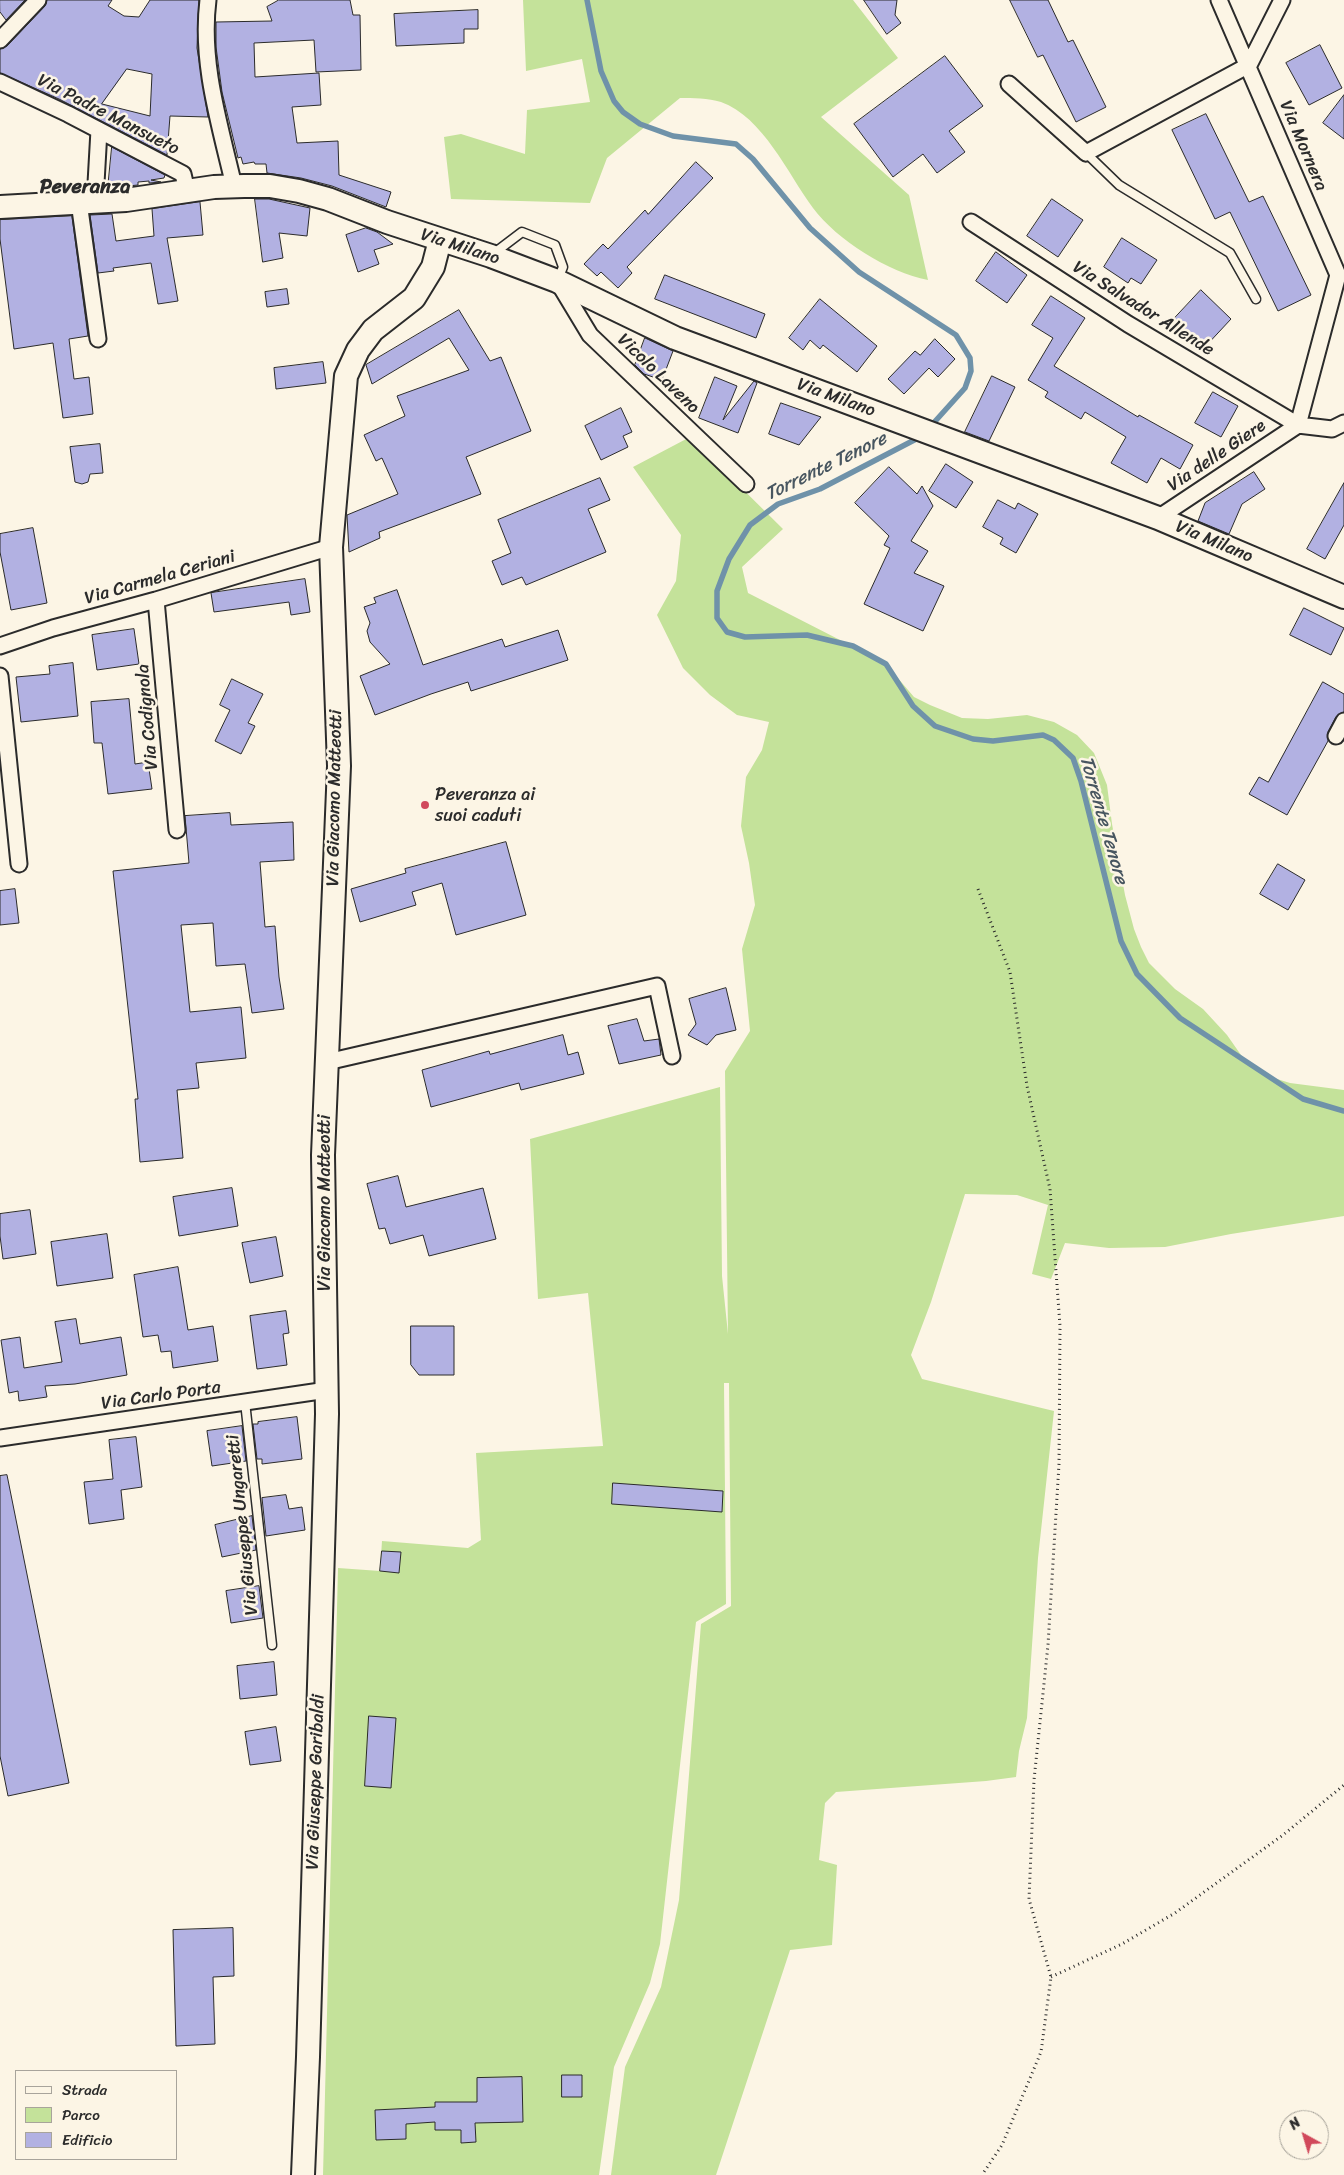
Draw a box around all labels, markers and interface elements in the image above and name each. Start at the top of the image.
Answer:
street label: Via Padre Mansueto [33,70,183,160]
street label: Via Mornera [1274,98,1332,194]
district label: Peveranza [40,176,130,200]
street label: Via Milano [418,224,502,270]
street label: Via Salvador Allende [1068,257,1218,361]
street label: Vicolo Laveno [612,329,704,419]
street label: Via Milano [794,374,878,422]
street label: Via delle Giere [1164,415,1270,497]
water label: Torrente Tenore [762,428,890,506]
street label: Via Milano [1172,516,1256,568]
street label: Via Carmela Ceriani [82,546,238,610]
street label: Via Codignola [133,663,163,771]
street label: Via Giacomo Matteotti [323,709,347,887]
water label: Torrente Tenore [1074,753,1132,887]
place label: Peveranza ai suoi caduti [435,784,535,826]
marker: Peveranza ai suoi caduti [419,799,431,811]
street label: Via Giacomo Matteotti [314,1115,336,1291]
street label: Via Carlo Porta [100,1377,222,1415]
street label: Via Giuseppe Ungaretti [223,1434,263,1616]
street label: Via Giuseppe Garibaldi [302,1694,330,1870]
legend [15,2070,178,2160]
text: Strada [62,2077,107,2103]
text: Parco [62,2102,100,2128]
north arrow [1279,2110,1329,2160]
text: N [1283,2111,1307,2137]
text: Edificio [62,2127,113,2153]

